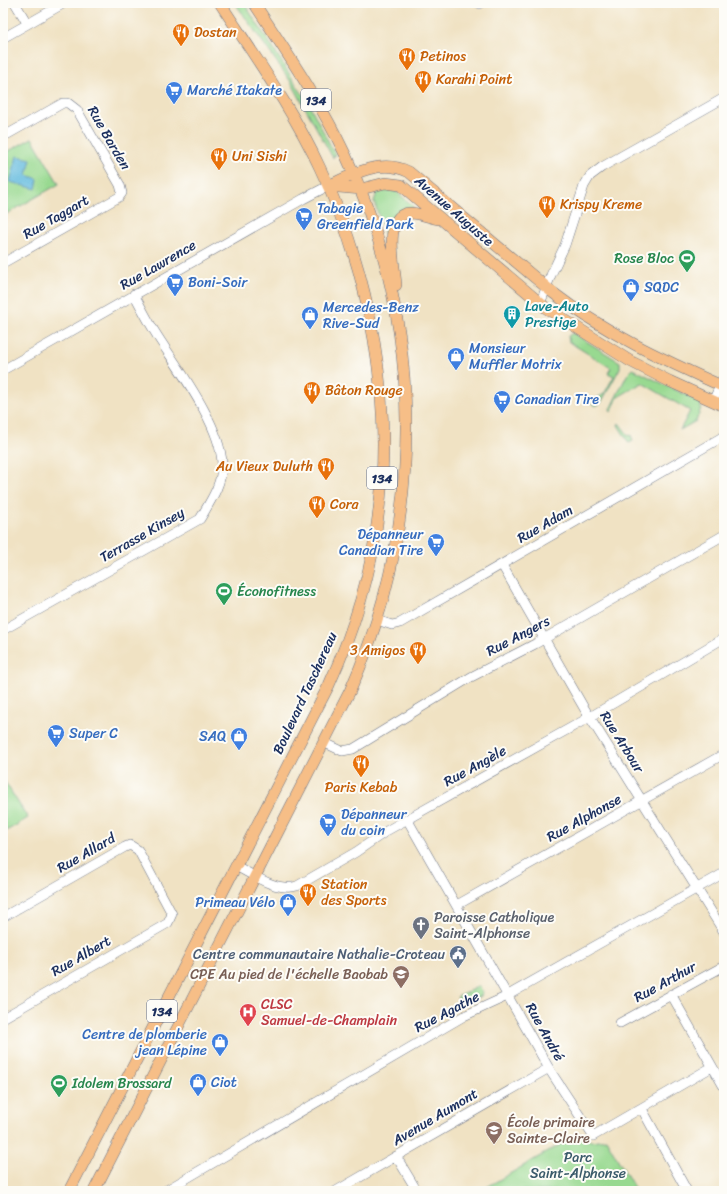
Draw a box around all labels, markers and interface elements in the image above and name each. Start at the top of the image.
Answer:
place label: Dostan [194,20,237,45]
restaurant icon: Dostan [171,22,191,47]
place label: Petinos [420,44,466,69]
restaurant icon: Petinos [397,46,417,71]
place label: Karahi Point [436,67,512,92]
restaurant icon: Karahi Point [413,69,433,94]
place label: Marché Itakate [187,78,282,103]
supermarket icon: Marché Itakate [164,80,184,105]
road number: 134 [301,89,331,111]
street label: Rue Barden [80,101,138,175]
place label: Uni Sishi [232,144,288,169]
restaurant icon: Uni Sishi [209,146,229,171]
street label: Avenue Auguste [408,168,500,253]
street label: Rue Taggart [18,188,94,246]
place label: Krispy Kreme [560,192,642,217]
restaurant icon: Krispy Kreme [537,194,557,219]
place label: Tabagie Greenfield Park [317,196,414,237]
supermarket icon: Tabagie Greenfield Park [294,206,314,231]
street label: Rue Lawrence [115,233,201,297]
place label: Rose Bloc [614,246,674,271]
sports icon: Rose Bloc [677,248,697,273]
place label: Boni-Soir [188,270,248,295]
supermarket icon: Boni-Soir [165,272,185,297]
place label: SQDC [644,275,679,300]
shop icon: SQDC [621,277,641,302]
place label: Lave-Auto Prestige [525,294,589,335]
place label: Mercedes-Benz Rive-Sud [323,295,419,336]
building icon: Lave-Auto Prestige [502,304,522,329]
shop icon: Mercedes-Benz Rive-Sud [300,305,320,330]
place label: Monsieur Muffler Motrix [469,336,562,377]
shop icon: Monsieur Muffler Motrix [446,346,466,371]
place label: Bâton Rouge [325,378,403,403]
restaurant icon: Bâton Rouge [302,380,322,405]
place label: Canadian Tire [515,387,599,412]
supermarket icon: Canadian Tire [492,389,512,414]
place label: Au Vieux Duluth [215,454,313,479]
restaurant icon: Au Vieux Duluth [316,456,336,481]
road number: 134 [367,467,397,489]
place label: Cora [330,492,360,517]
restaurant icon: Cora [307,494,327,519]
street label: Rue Adam [512,498,578,550]
street label: Terrasse Kinsey [95,500,190,570]
place label: Dépanneur Canadian Tire [339,522,424,563]
supermarket icon: Dépanneur Canadian Tire [426,532,446,557]
place label: Éconofitness [237,579,316,604]
sports icon: Éconofitness [214,581,234,606]
street label: Rue Angers [481,608,555,663]
street label: Boulevard Taschereau [266,627,345,759]
place label: 3 Amigos [350,638,405,663]
restaurant icon: 3 Amigos [408,640,428,665]
street label: Rue Arbour [593,706,652,779]
place label: Super C [69,721,118,746]
supermarket icon: Super C [46,723,66,748]
place label: SAQ [199,724,226,749]
shop icon: SAQ [229,726,249,751]
street label: Rue Angèle [439,738,511,794]
restaurant icon: Paris Kebab [351,753,371,778]
place label: Paris Kebab [325,775,398,800]
street label: Rue Alphonse [542,787,626,849]
place label: Dépanneur du coin [341,802,408,843]
supermarket icon: Dépanneur du coin [318,812,338,837]
street label: Rue Allard [52,825,121,880]
place label: Station des Sports [321,872,387,913]
restaurant icon: Station des Sports [298,882,318,907]
place label: Primeau Vélo [195,890,275,915]
shop icon: Primeau Vélo [278,892,298,917]
place label: Paroisse Catholique Saint-Alphonse [434,905,555,946]
church icon: Paroisse Catholique Saint-Alphonse [411,915,431,940]
street label: Rue Albert [46,929,116,983]
place label: Centre communautaire Nathalie-Croteau [193,942,445,967]
public building icon: Centre communautaire Nathalie-Croteau [448,944,468,969]
street label: Rue Arthur [629,954,702,1010]
place label: CPE Au pied de l'échelle Baobab [190,962,388,987]
school or university icon: CPE Au pied de l'échelle Baobab [391,964,411,989]
street label: Rue Agathe [410,984,484,1040]
place label: CLSC Samuel-de-Champlain [261,992,398,1033]
street label: Rue André [519,998,571,1066]
road number: 134 [147,1000,177,1022]
hospital icon: CLSC Samuel-de-Champlain [238,1002,258,1027]
place label: Centre de plomberie jean Lépine [82,1022,207,1063]
shop icon: Centre de plomberie jean Lépine [210,1032,230,1057]
place label: Ciot [211,1070,237,1095]
place label: Idolem Brossard [71,1071,173,1096]
shop icon: Ciot [188,1072,208,1097]
sports icon: Idolem Brossard [49,1073,69,1098]
street label: Avenue Aumont [386,1081,483,1153]
place label: École primaire Sainte-Claire [507,1110,595,1151]
school or university icon: École primaire Sainte-Claire [484,1120,504,1145]
park label: Parc Saint-Alphonse [530,1145,626,1186]

